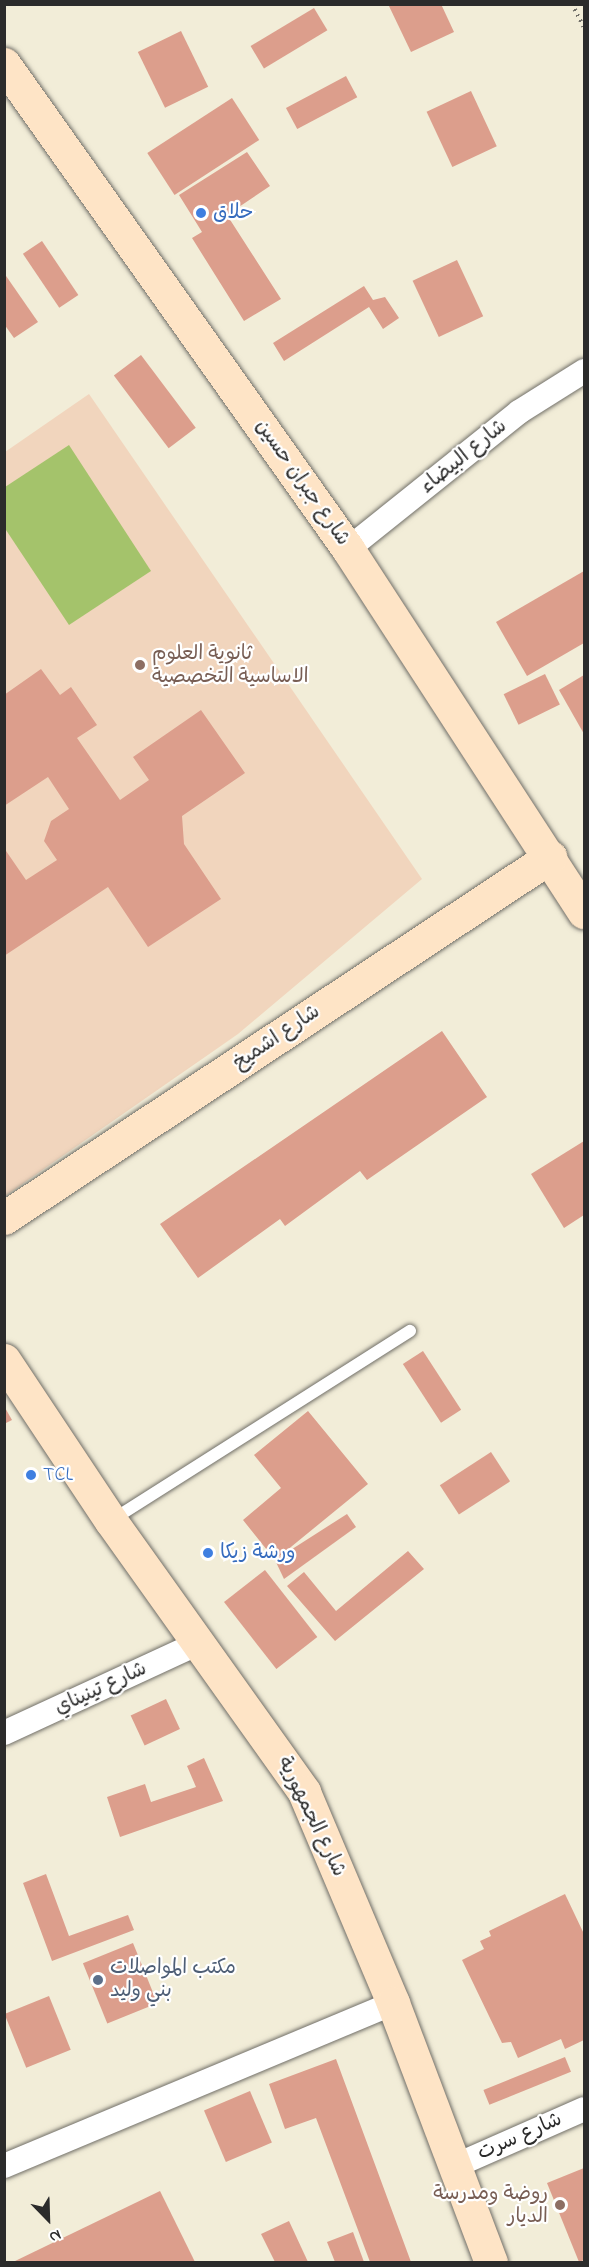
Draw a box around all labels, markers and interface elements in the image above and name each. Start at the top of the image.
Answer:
place label: حلاق [213,201,254,225]
marker: حلاق [194,206,208,220]
street label: شارع جبران حسين [250,415,354,551]
street label: شارع البيضاء [416,415,512,499]
place label: ثانوية العلوم الاساسية التخصصية [152,642,309,689]
marker: ثانوية العلوم الاساسية التخصصية [133,658,147,672]
street label: شارع اشميخ [229,1000,325,1076]
place label: TCL [43,1463,73,1487]
marker: TCL [24,1468,38,1482]
place label: ورشة زيكا [220,1541,296,1565]
marker: ورشة زيكا [201,1546,215,1560]
street label: شارع تينيناي [51,1657,151,1721]
street label: شارع الجمهورية [272,1753,350,1881]
place label: مكتب المواصلات بني وليد [110,1956,236,2003]
marker: مكتب المواصلات بني وليد [91,1973,105,1987]
street label: شارع سرت [474,2108,566,2166]
place label: روضة ومدرسة الديار [433,2182,548,2229]
north arrow [18,2189,78,2249]
marker: روضة ومدرسة الديار [553,2198,567,2212]
text: N [45,2222,65,2249]

